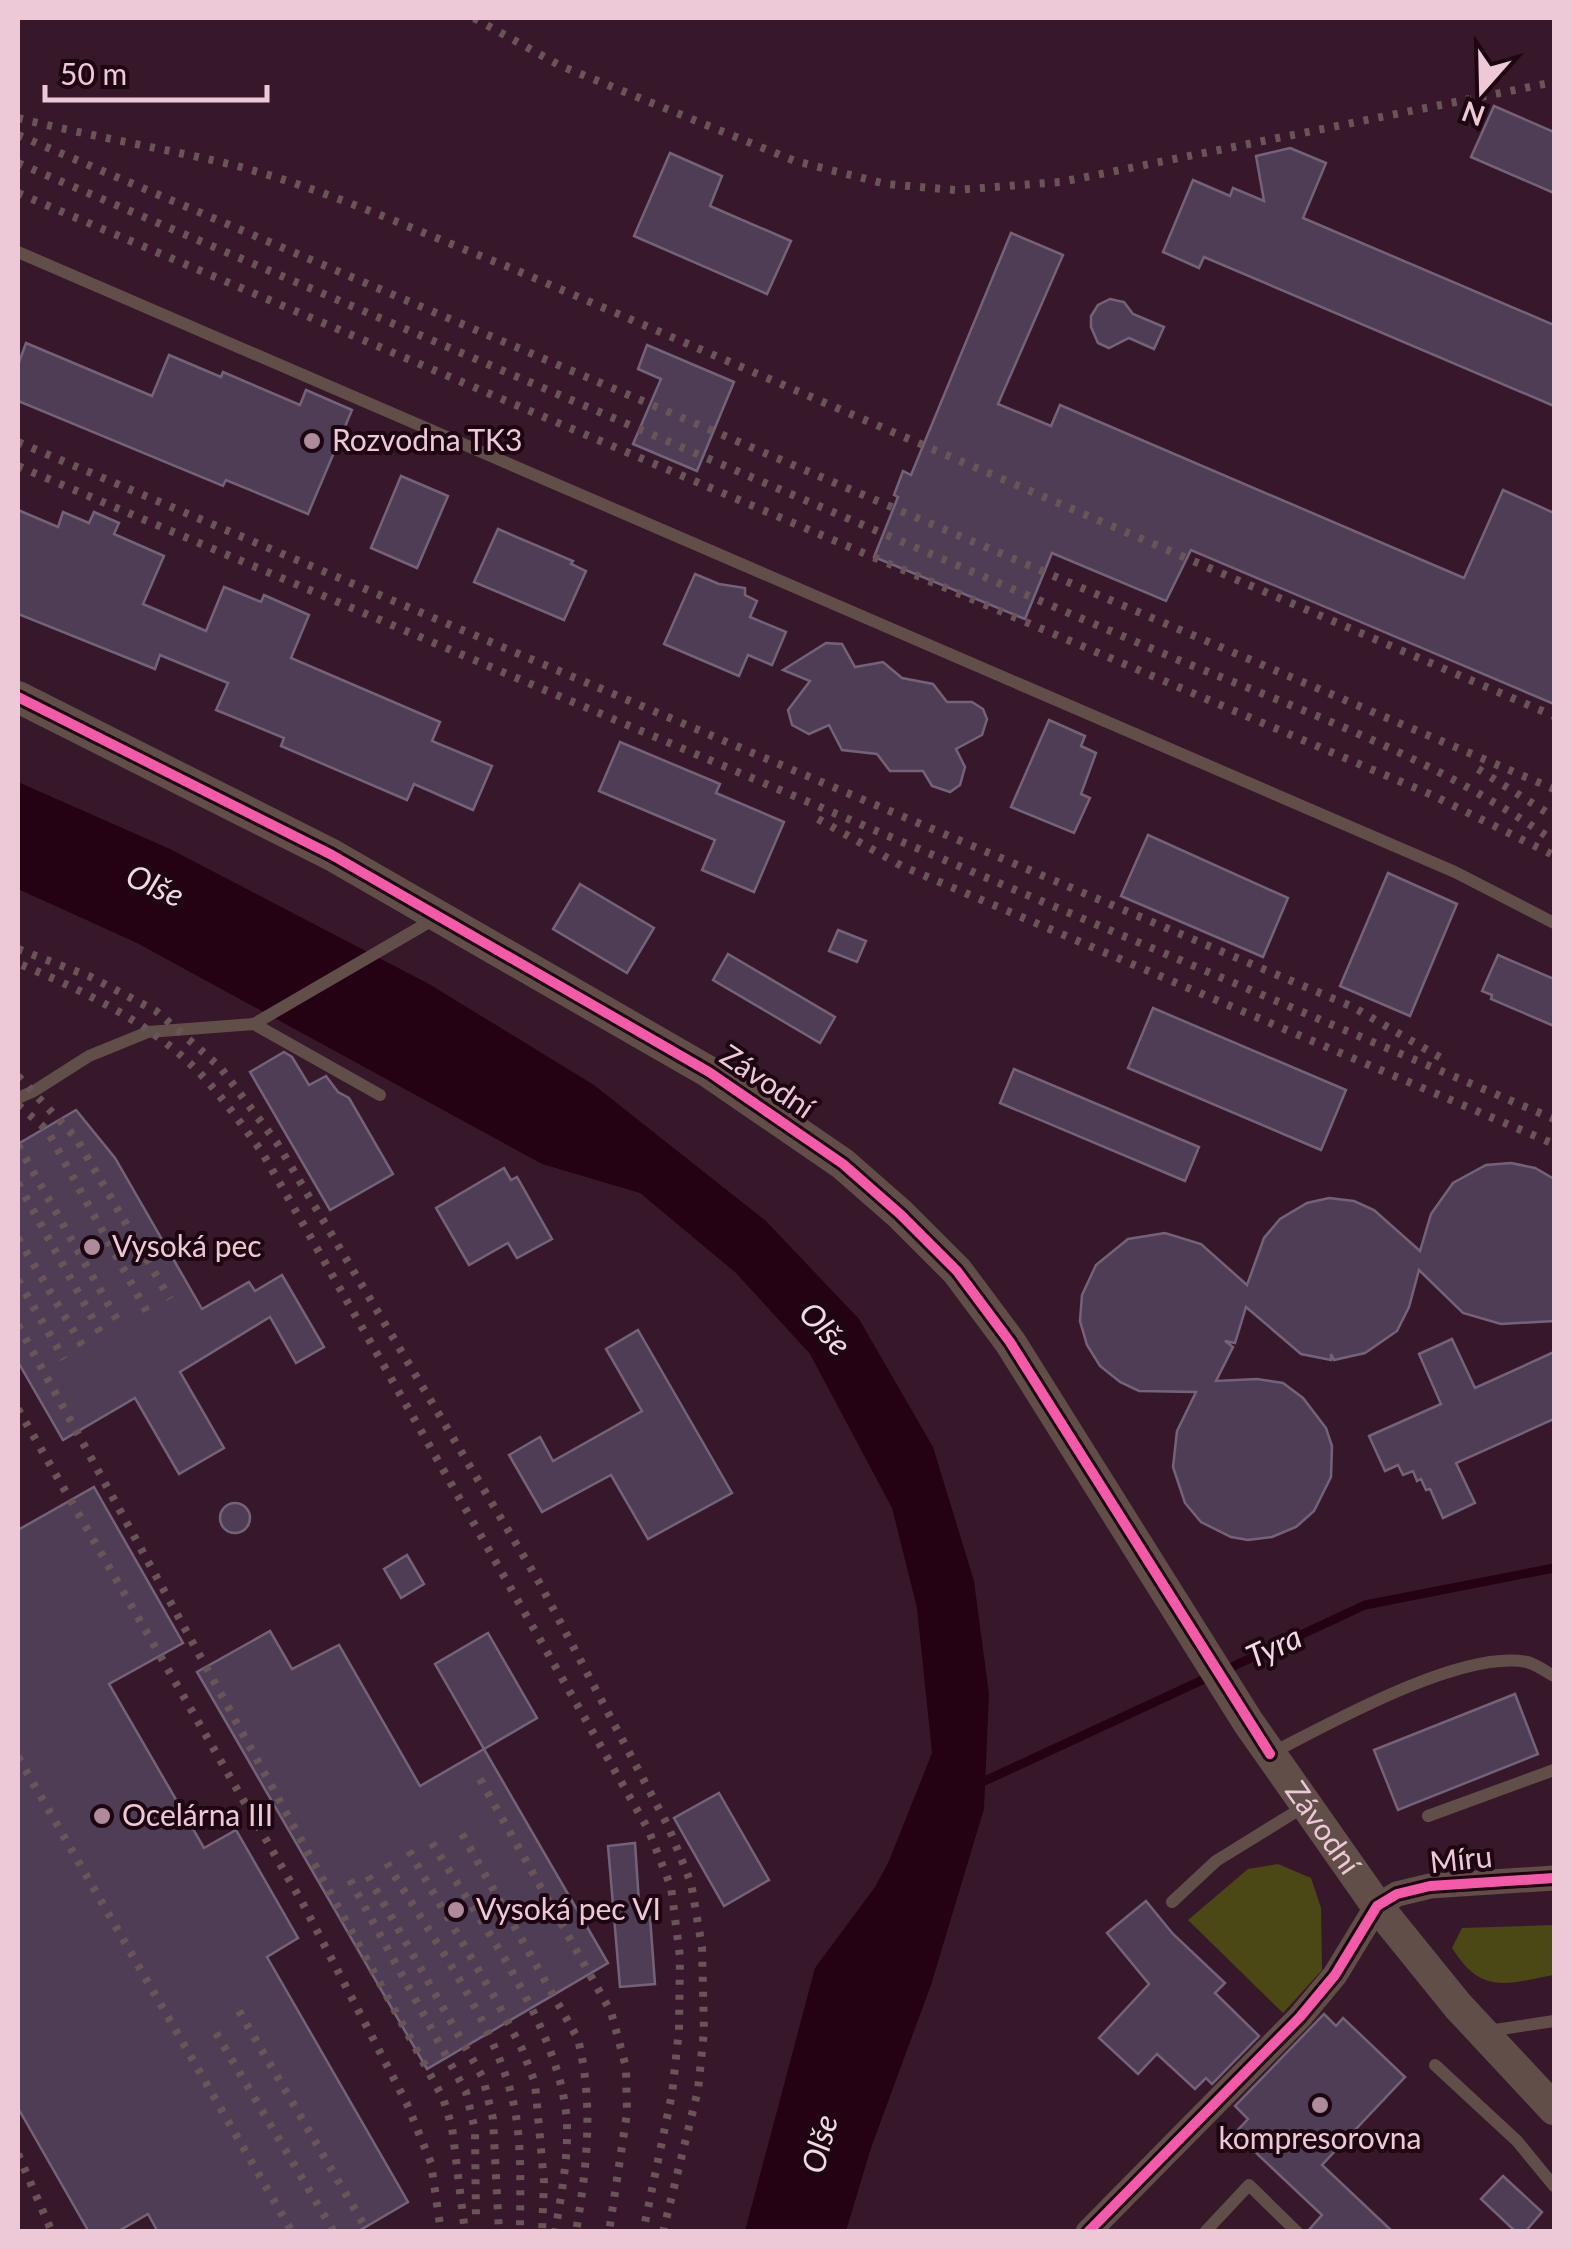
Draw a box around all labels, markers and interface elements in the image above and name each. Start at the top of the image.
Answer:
scale bar [45,40,268,102]
north arrow [1432,40,1532,140]
text: 50 m [60,55,127,91]
text: N [1457,95,1489,134]
place label: Rozvodna TK3 [332,421,522,457]
marker: Rozvodna TK3 [301,430,323,452]
water label: Olše [121,855,190,914]
street label: Závodní [714,1036,823,1126]
place label: Vysoká pec [112,1227,262,1263]
marker: Vysoká pec [81,1236,103,1258]
water label: Olše [792,1293,860,1363]
water label: Tyra [1239,1616,1307,1675]
street label: Závodní [1279,1773,1370,1882]
place label: Ocelárna III [122,1796,273,1832]
marker: Ocelárna III [91,1805,113,1827]
street label: Míru [1428,1837,1494,1879]
place label: Vysoká pec VI [476,1890,661,1926]
marker: Vysoká pec VI [445,1899,467,1921]
marker: kompresorovna [1309,2094,1331,2116]
water label: Olše [792,2110,845,2177]
place label: kompresorovna [1218,2119,1422,2155]

